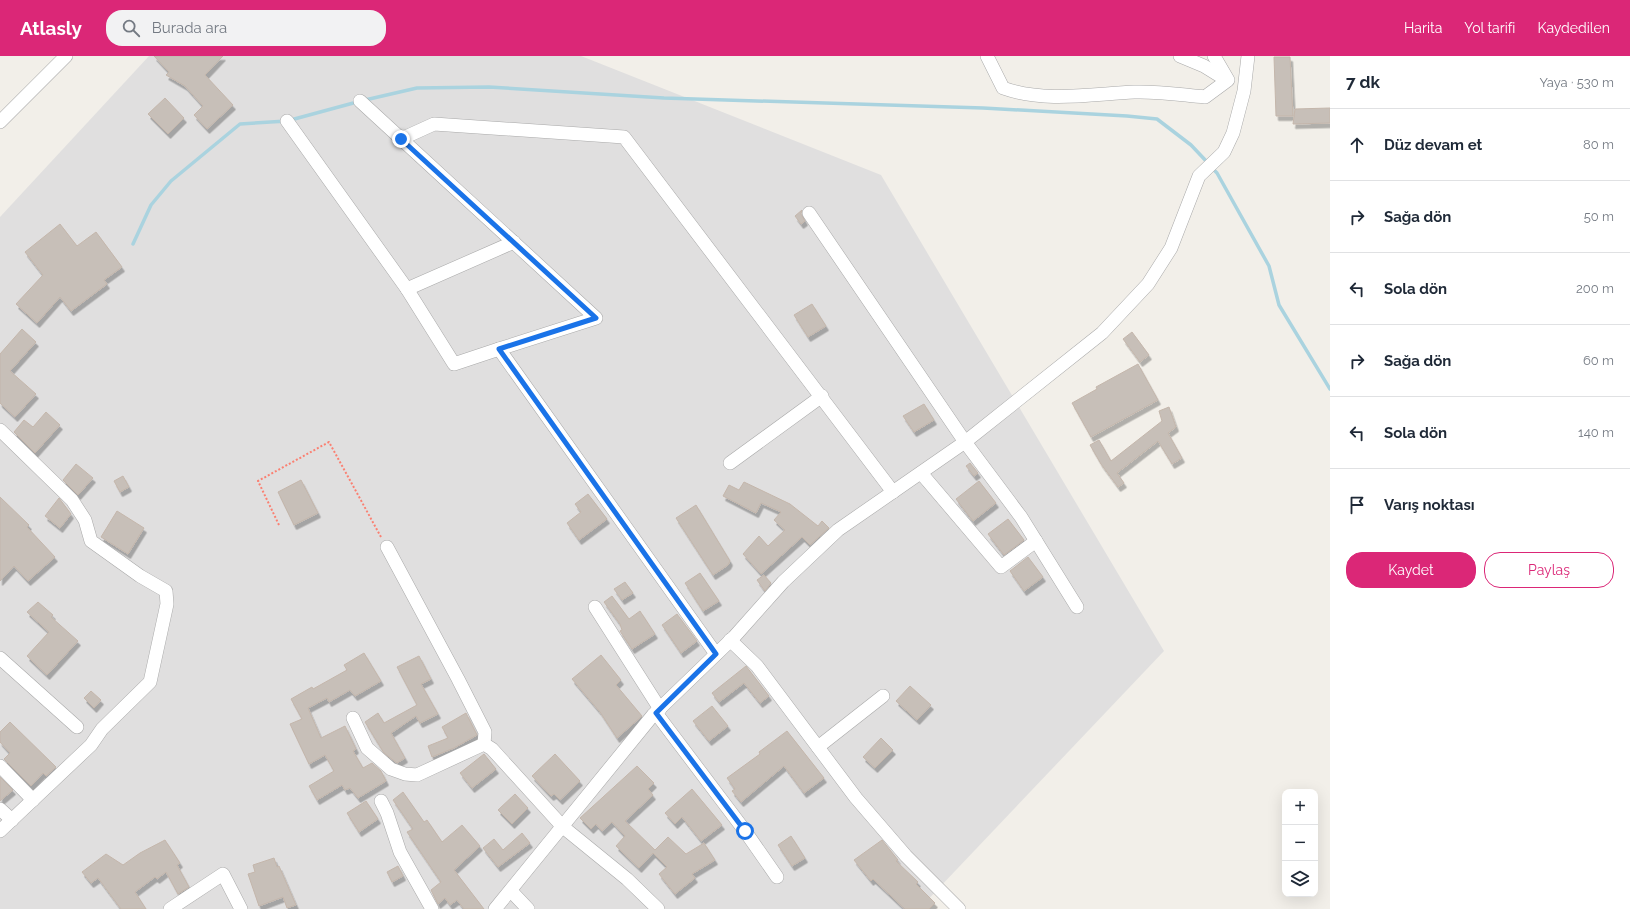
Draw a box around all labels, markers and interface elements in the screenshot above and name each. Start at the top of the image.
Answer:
search box [106,10,386,46]
text: Atlasly [20,17,82,39]
icon: search [120,17,142,39]
text: Burada ara [152,19,227,37]
text: Harita [1404,20,1442,36]
text: Yol tarifi [1464,20,1515,36]
text: Kaydedilen [1537,20,1610,36]
text: 7 dk [1346,72,1380,92]
text: Yaya · 530 m [1540,75,1614,90]
route end [392,130,410,148]
icon: ahead [1346,134,1368,156]
text: Düz devam et [1384,136,1482,154]
text: 80 m [1583,137,1614,152]
icon: right [1346,206,1368,228]
text: Sağa dön [1384,208,1451,226]
text: 50 m [1584,209,1614,224]
icon: left [1346,278,1368,300]
text: Sola dön [1384,280,1447,298]
text: 200 m [1576,281,1614,296]
icon: right [1346,350,1368,372]
text: Sağa dön [1384,352,1451,370]
text: 60 m [1583,353,1614,368]
icon: left [1346,422,1368,444]
text: Sola dön [1384,424,1447,442]
text: 140 m [1578,425,1614,440]
icon: arrive [1346,494,1368,516]
text: Varış noktası [1384,496,1475,514]
button: Kaydet [1346,552,1476,588]
button: Paylaş [1484,552,1614,588]
map controls [1282,789,1318,897]
button: + [1282,789,1318,825]
route start [736,822,754,840]
button: − [1282,825,1318,861]
button: layers [1282,861,1318,897]

